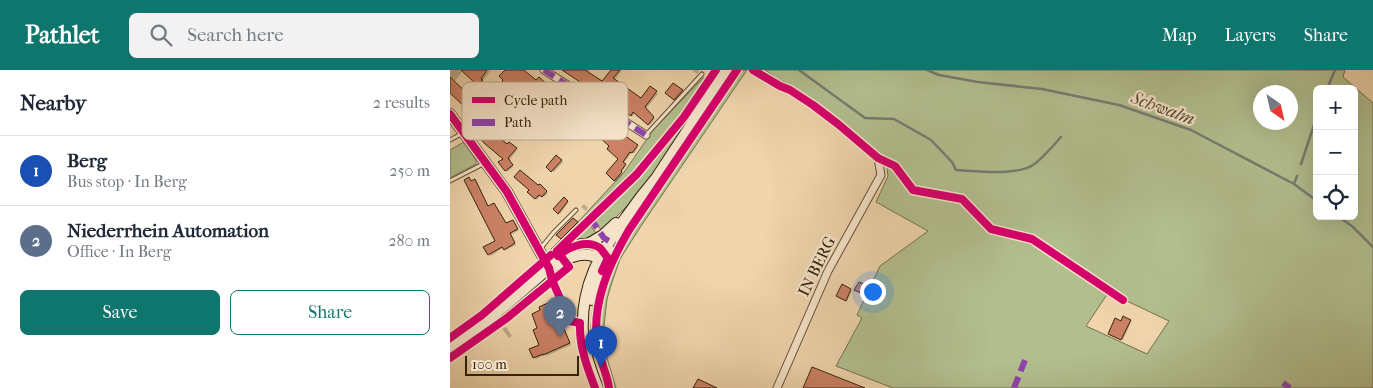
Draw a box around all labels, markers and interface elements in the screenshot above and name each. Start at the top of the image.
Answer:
search box [129,13,479,58]
text: Pathlet [25,21,99,49]
icon: search [147,21,175,49]
text: Search here [187,24,284,46]
text: Map [1162,25,1196,46]
text: Layers [1224,25,1276,46]
text: Share [1304,25,1348,46]
legend [462,82,628,140]
north arrow [1253,85,1298,130]
map controls [1313,85,1358,220]
button: + [1313,85,1358,130]
water label: Schwalm [1127,87,1197,130]
text: Nearby [20,91,86,115]
text: Cycle path [504,92,568,109]
text: 2 results [373,93,430,112]
text: Path [504,114,532,131]
button: − [1313,130,1358,175]
text: Berg [67,150,107,172]
text: 1 [33,161,39,180]
text: 250 m [389,161,430,180]
text: Bus stop · In Berg [67,172,187,191]
button: locate [1313,175,1358,220]
text: Niederrhein Automation [67,220,269,242]
text: 2 [32,231,40,250]
text: 280 m [388,231,430,250]
street label: IN BERG [794,233,839,299]
text: Office · In Berg [67,242,171,261]
your location [860,279,886,305]
button: Save [20,290,220,335]
button: Share [230,290,430,335]
pin: 2 [544,296,576,337]
pin: 1 [585,326,617,367]
scale bar [465,353,579,376]
text: 100 m [472,356,507,373]

